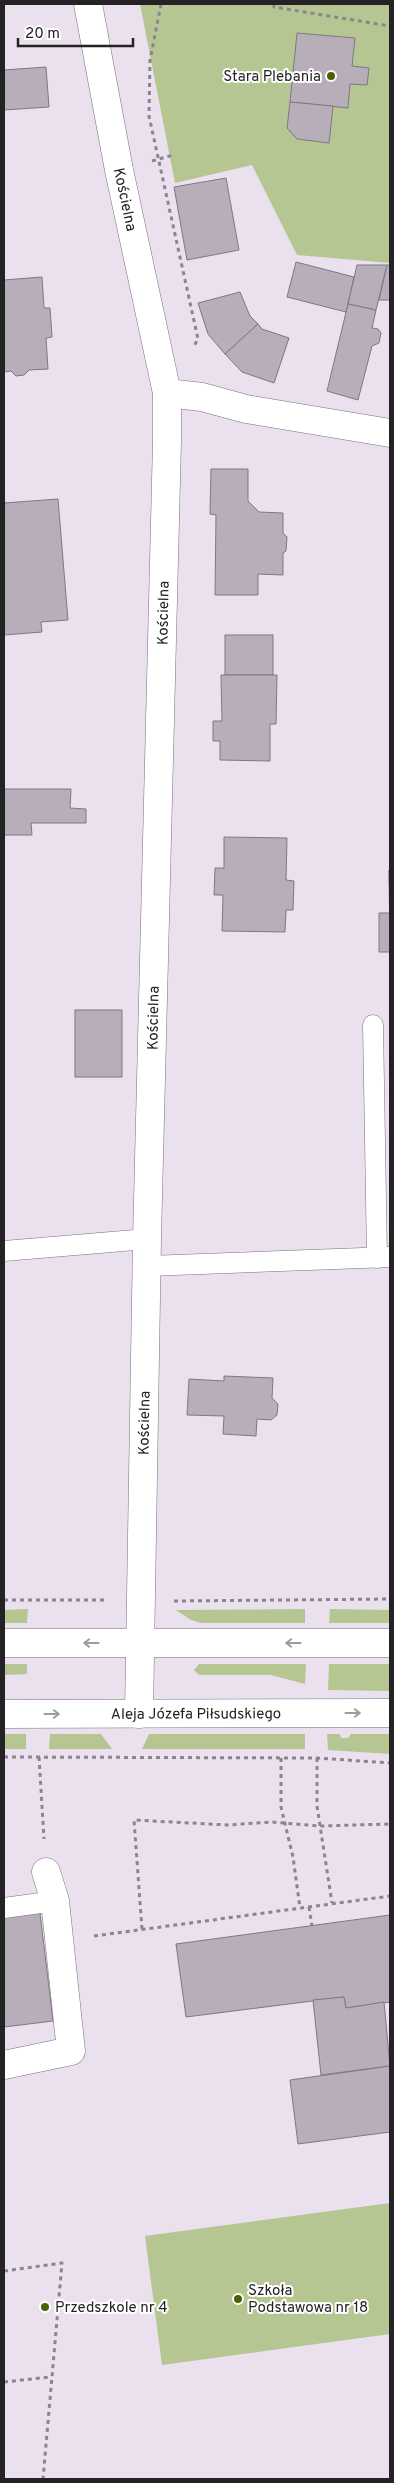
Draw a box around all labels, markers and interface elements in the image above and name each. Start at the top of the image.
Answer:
scale bar [18,15,132,47]
text: 20 m [25,25,60,44]
place label: Stara Plebania [223,68,321,87]
marker: Stara Plebania [325,70,337,82]
street label: Kościelna [108,166,140,233]
street label: Kościelna [154,581,175,645]
street label: Kościelna [144,986,165,1050]
street label: Kościelna [135,1391,156,1455]
one-way arrow [84,1638,100,1648]
one-way arrow [285,1638,301,1648]
street label: Aleja Józefa Piłsudskiego [111,1705,281,1725]
one-way arrow [345,1708,361,1718]
one-way arrow [44,1709,60,1719]
place label: Szkoła Podstawowa nr 18 [248,2282,368,2318]
marker: Szkoła Podstawowa nr 18 [232,2293,244,2305]
place label: Przedszkole nr 4 [55,2299,168,2318]
marker: Przedszkole nr 4 [39,2301,51,2313]

